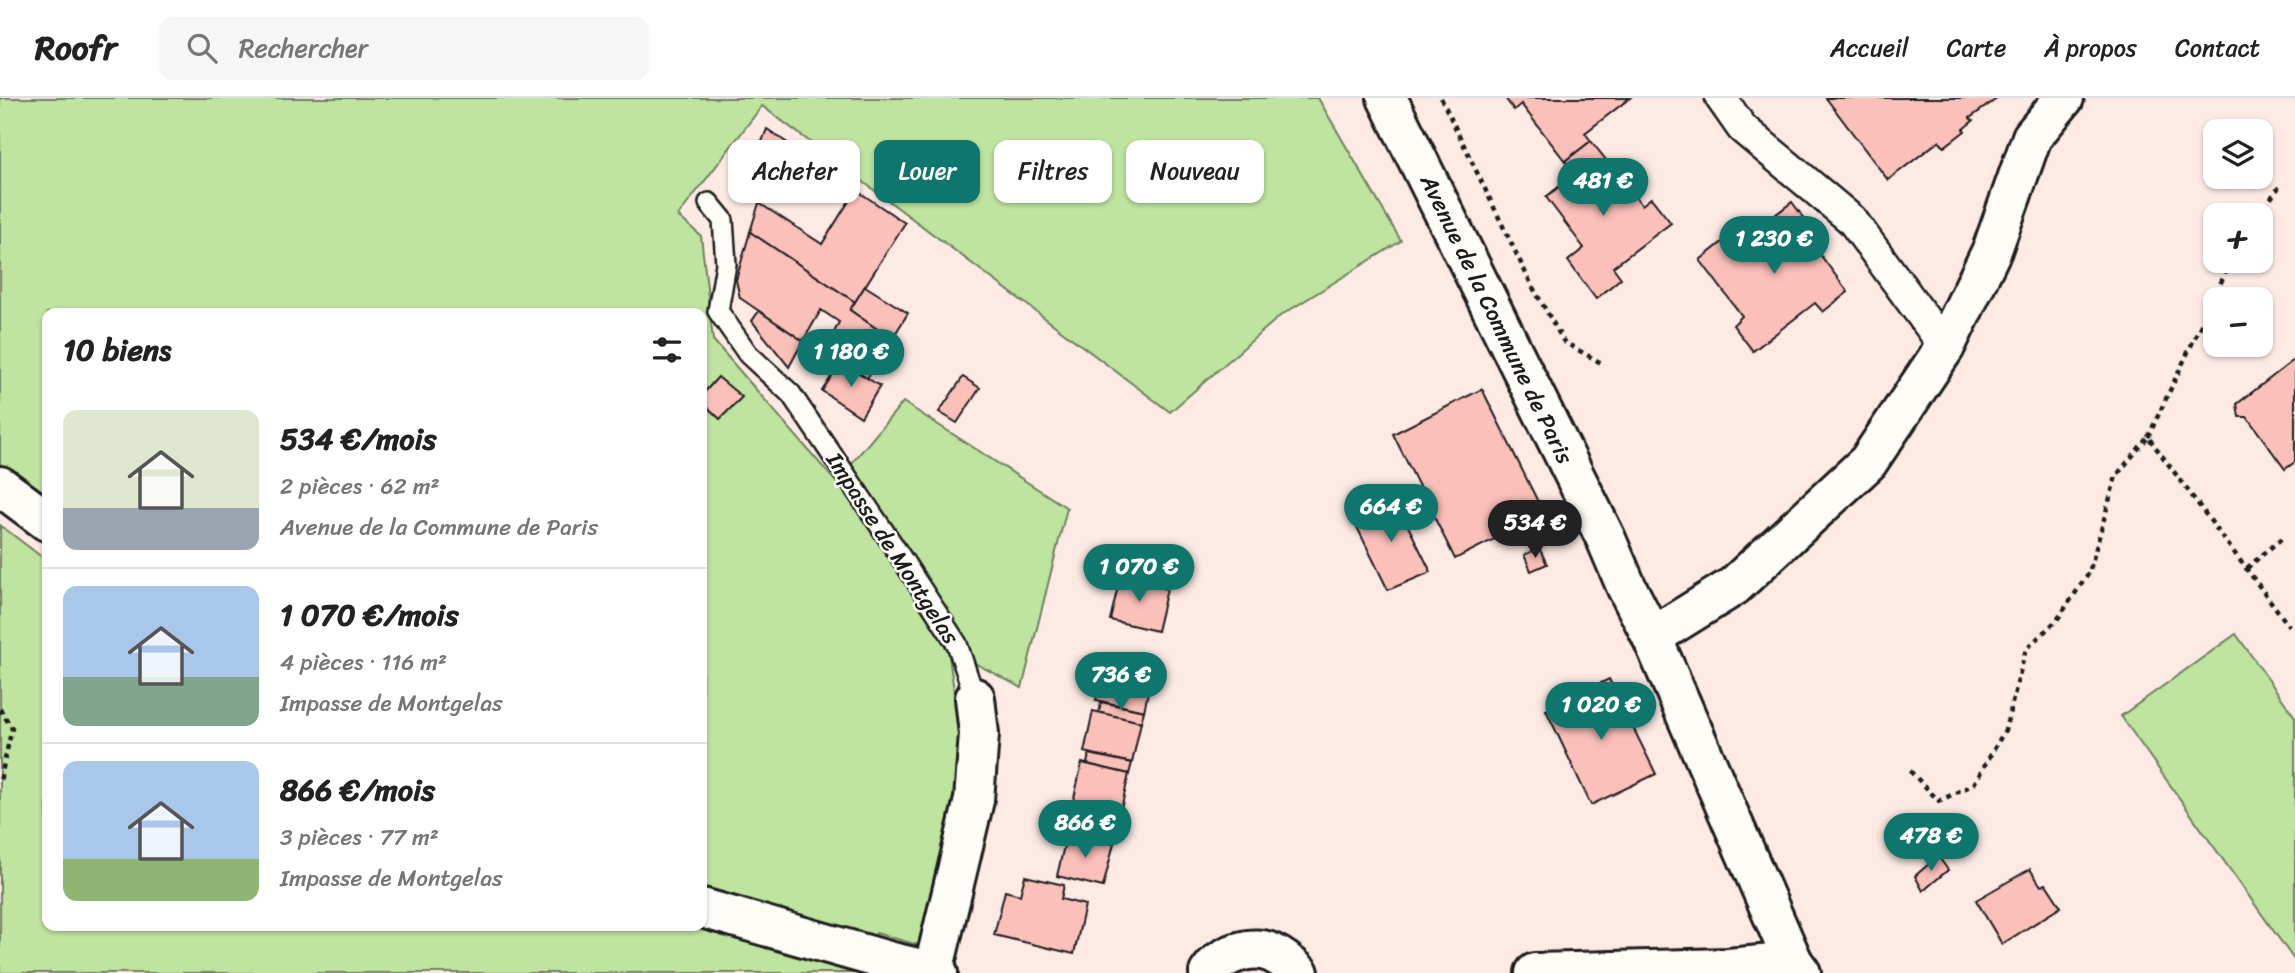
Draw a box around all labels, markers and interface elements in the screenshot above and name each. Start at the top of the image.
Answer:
search box [159,17,649,80]
text: Roofr [35,19,117,77]
text: Rechercher [239,25,368,71]
text: Accueil [1830,27,1909,69]
text: Carte [1947,27,2006,69]
text: À propos [2044,27,2137,69]
text: Contact [2175,27,2260,69]
icon: search [183,29,221,67]
map controls [2203,119,2273,357]
button: layers [2203,119,2273,189]
chip: Acheter [728,140,860,203]
chip: Louer [874,140,980,203]
chip: Filtres [994,140,1112,203]
chip: Nouveau [1126,140,1264,203]
pin: 481 € [1554,158,1652,218]
text: 481 € [1573,160,1633,201]
street label: Avenue de la Commune de Paris [1408,166,1585,472]
button: + [2203,203,2273,273]
pin: 1 230 € [1709,216,1839,276]
text: 1 230 € [1735,218,1813,259]
button: − [2203,287,2273,357]
text: 10 biens [63,323,171,377]
pin: 1 180 € [786,330,916,389]
icon: filters [648,331,686,369]
text: 1 180 € [813,331,889,372]
text: 534 €/mois [280,412,437,466]
icon: home [119,438,203,522]
street label: Impasse de Montgelas [814,443,971,653]
text: 2 pièces · 62 m² [280,466,439,507]
pin: 664 € [1342,484,1440,544]
text: 664 € [1360,486,1422,527]
pin: 534 € [1486,500,1584,560]
text: 534 € [1504,502,1566,543]
text: Avenue de la Commune de Paris [280,507,598,548]
pin: 1 070 € [1074,545,1204,604]
text: 1 070 € [1099,546,1179,587]
text: 1 070 €/mois [280,588,459,642]
icon: home [119,614,203,698]
text: 4 pièces · 116 m² [280,642,447,683]
pin: 736 € [1072,652,1170,712]
text: 736 € [1091,654,1151,695]
pin: 1 020 € [1536,682,1666,742]
text: Impasse de Montgelas [280,683,503,724]
text: 1 020 € [1561,684,1641,725]
text: 866 €/mois [280,763,435,817]
icon: home [119,789,203,873]
pin: 866 € [1036,800,1134,860]
text: 866 € [1054,802,1116,843]
pin: 478 € [1882,814,1980,873]
text: 478 € [1900,815,1962,856]
text: 3 pièces · 77 m² [280,817,439,858]
text: Impasse de Montgelas [280,858,503,899]

